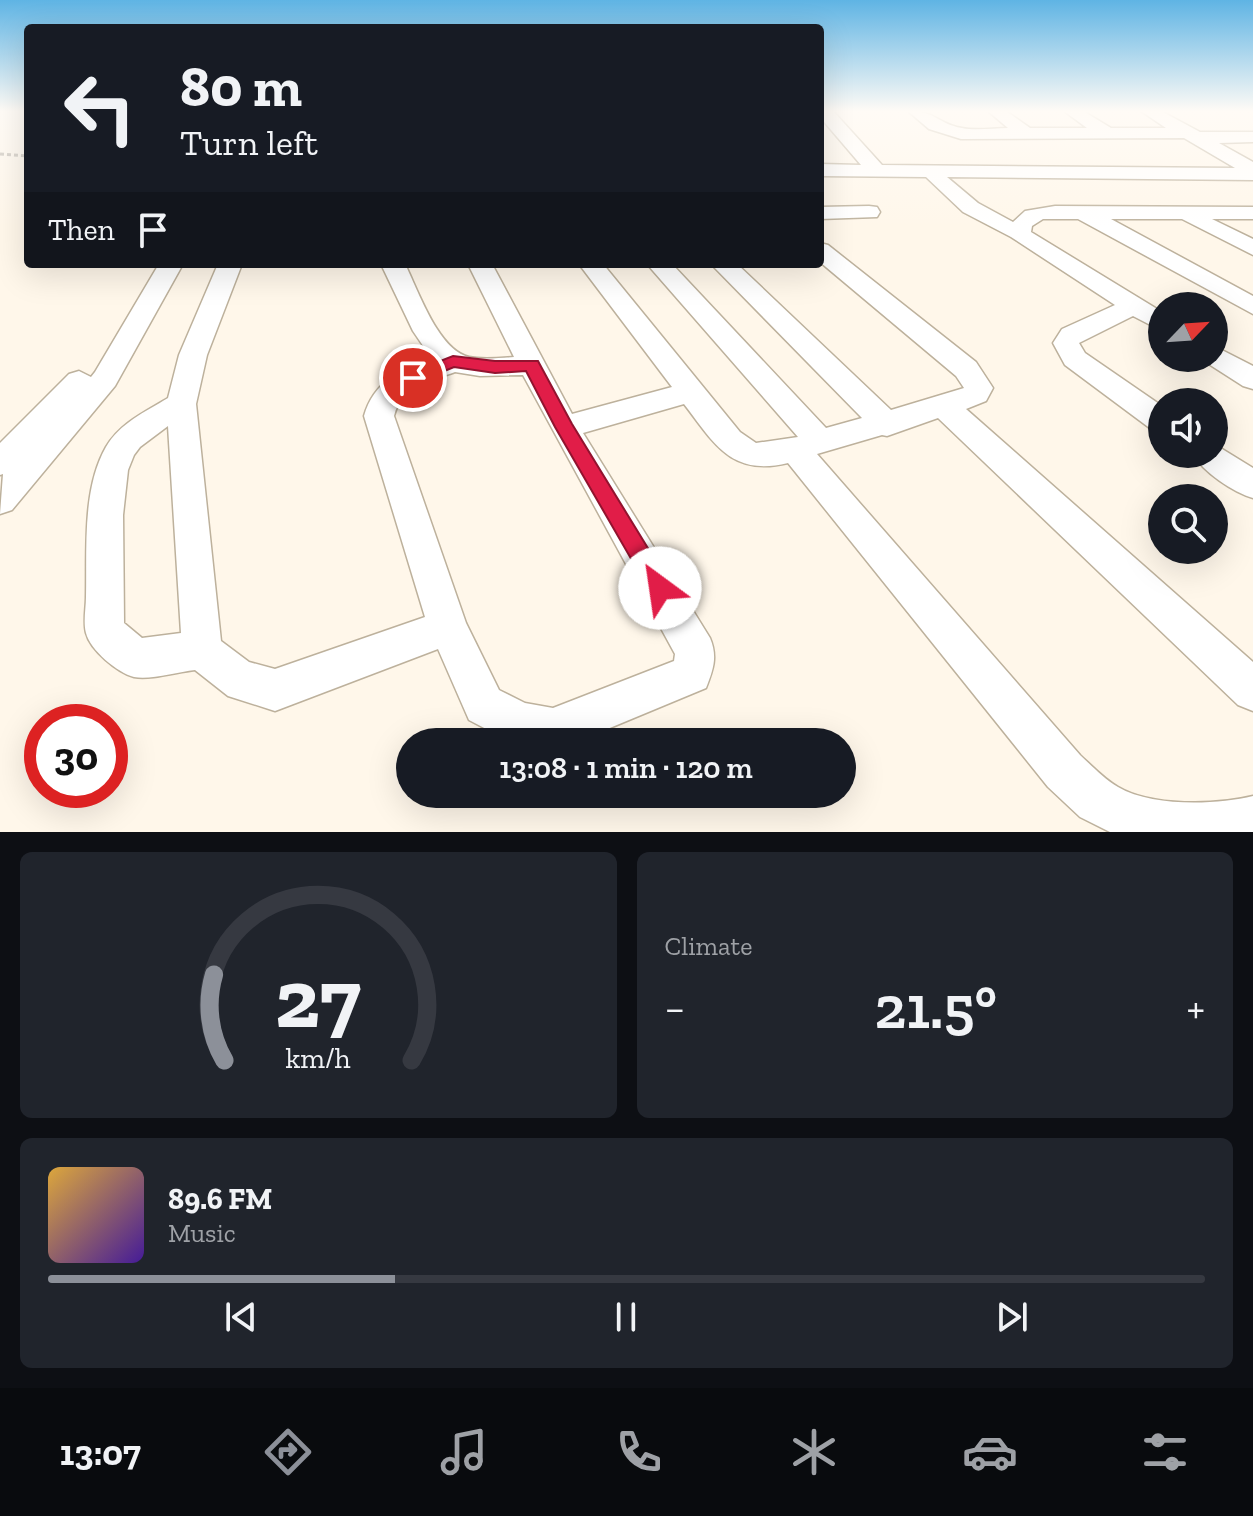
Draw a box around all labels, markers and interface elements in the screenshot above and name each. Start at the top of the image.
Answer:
text: 80 m [180,53,302,120]
icon: left [48,56,152,160]
text: Turn left [180,121,318,164]
icon: arrive [131,208,175,252]
text: Then [48,212,115,248]
north arrow [1148,292,1228,372]
map controls [1148,292,1228,564]
pin [379,344,447,412]
icon: arrive [391,356,435,400]
button: sound [1148,388,1228,468]
button: search [1148,484,1228,564]
position arrow [618,546,702,630]
speed limit sign: 30 [24,704,128,808]
text: 13:08 · 1 min · 120 m [499,750,753,786]
text: Climate [665,930,752,962]
text: 27 [275,948,361,1048]
text: 21.5° [875,971,997,1043]
text: − [665,981,685,1034]
text: + [1186,981,1205,1034]
text: km/h [286,1041,351,1075]
text: 89.6 FM [168,1181,272,1217]
text: Music [168,1217,236,1249]
icon: previous [219,1295,263,1339]
icon: pause [604,1295,648,1339]
icon: next [990,1295,1034,1339]
icon: directions [260,1424,316,1480]
icon: music [436,1424,492,1480]
icon: phone [611,1424,667,1480]
icon: climate [786,1424,842,1480]
icon: car [962,1424,1018,1480]
icon: filters [1137,1424,1193,1480]
text: 13:07 [60,1431,141,1474]

